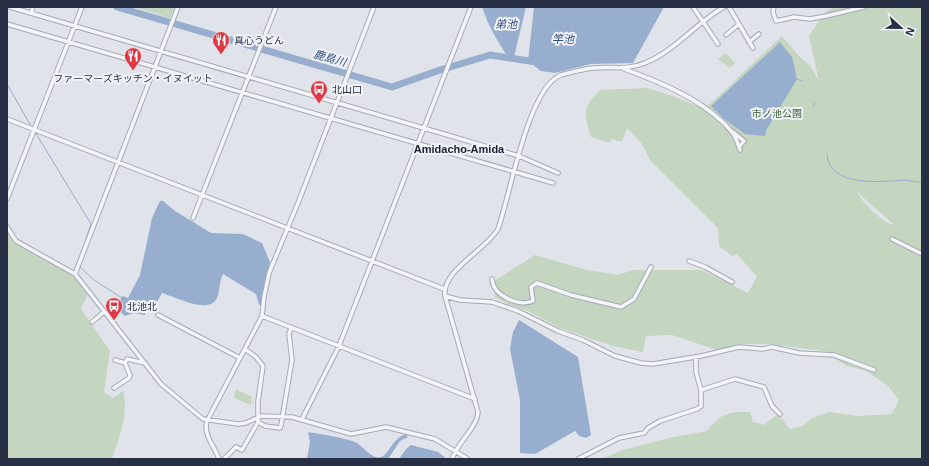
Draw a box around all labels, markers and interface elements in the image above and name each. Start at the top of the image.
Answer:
north arrow [881,8,921,48]
water label: 弟池 [495,18,518,30]
text: N [903,26,917,38]
restaurant icon: 真心うどん [211,30,231,55]
water label: 竿池 [552,33,575,45]
place label: 真心うどん [234,35,284,46]
restaurant icon: ファーマーズキッチン・イヌイット [123,46,143,71]
water label: 鹿島川 [312,48,348,69]
place label: ファーマーズキッチン・イヌイット [53,73,213,84]
bus stop icon: 北山口 [309,79,329,104]
place label: 北山口 [332,84,362,95]
park label: 市ノ池公園 [752,108,802,119]
district label: Amidacho-Amida [414,143,505,155]
bus stop icon: 北池北 [104,296,124,321]
place label: 北池北 [127,301,157,312]

